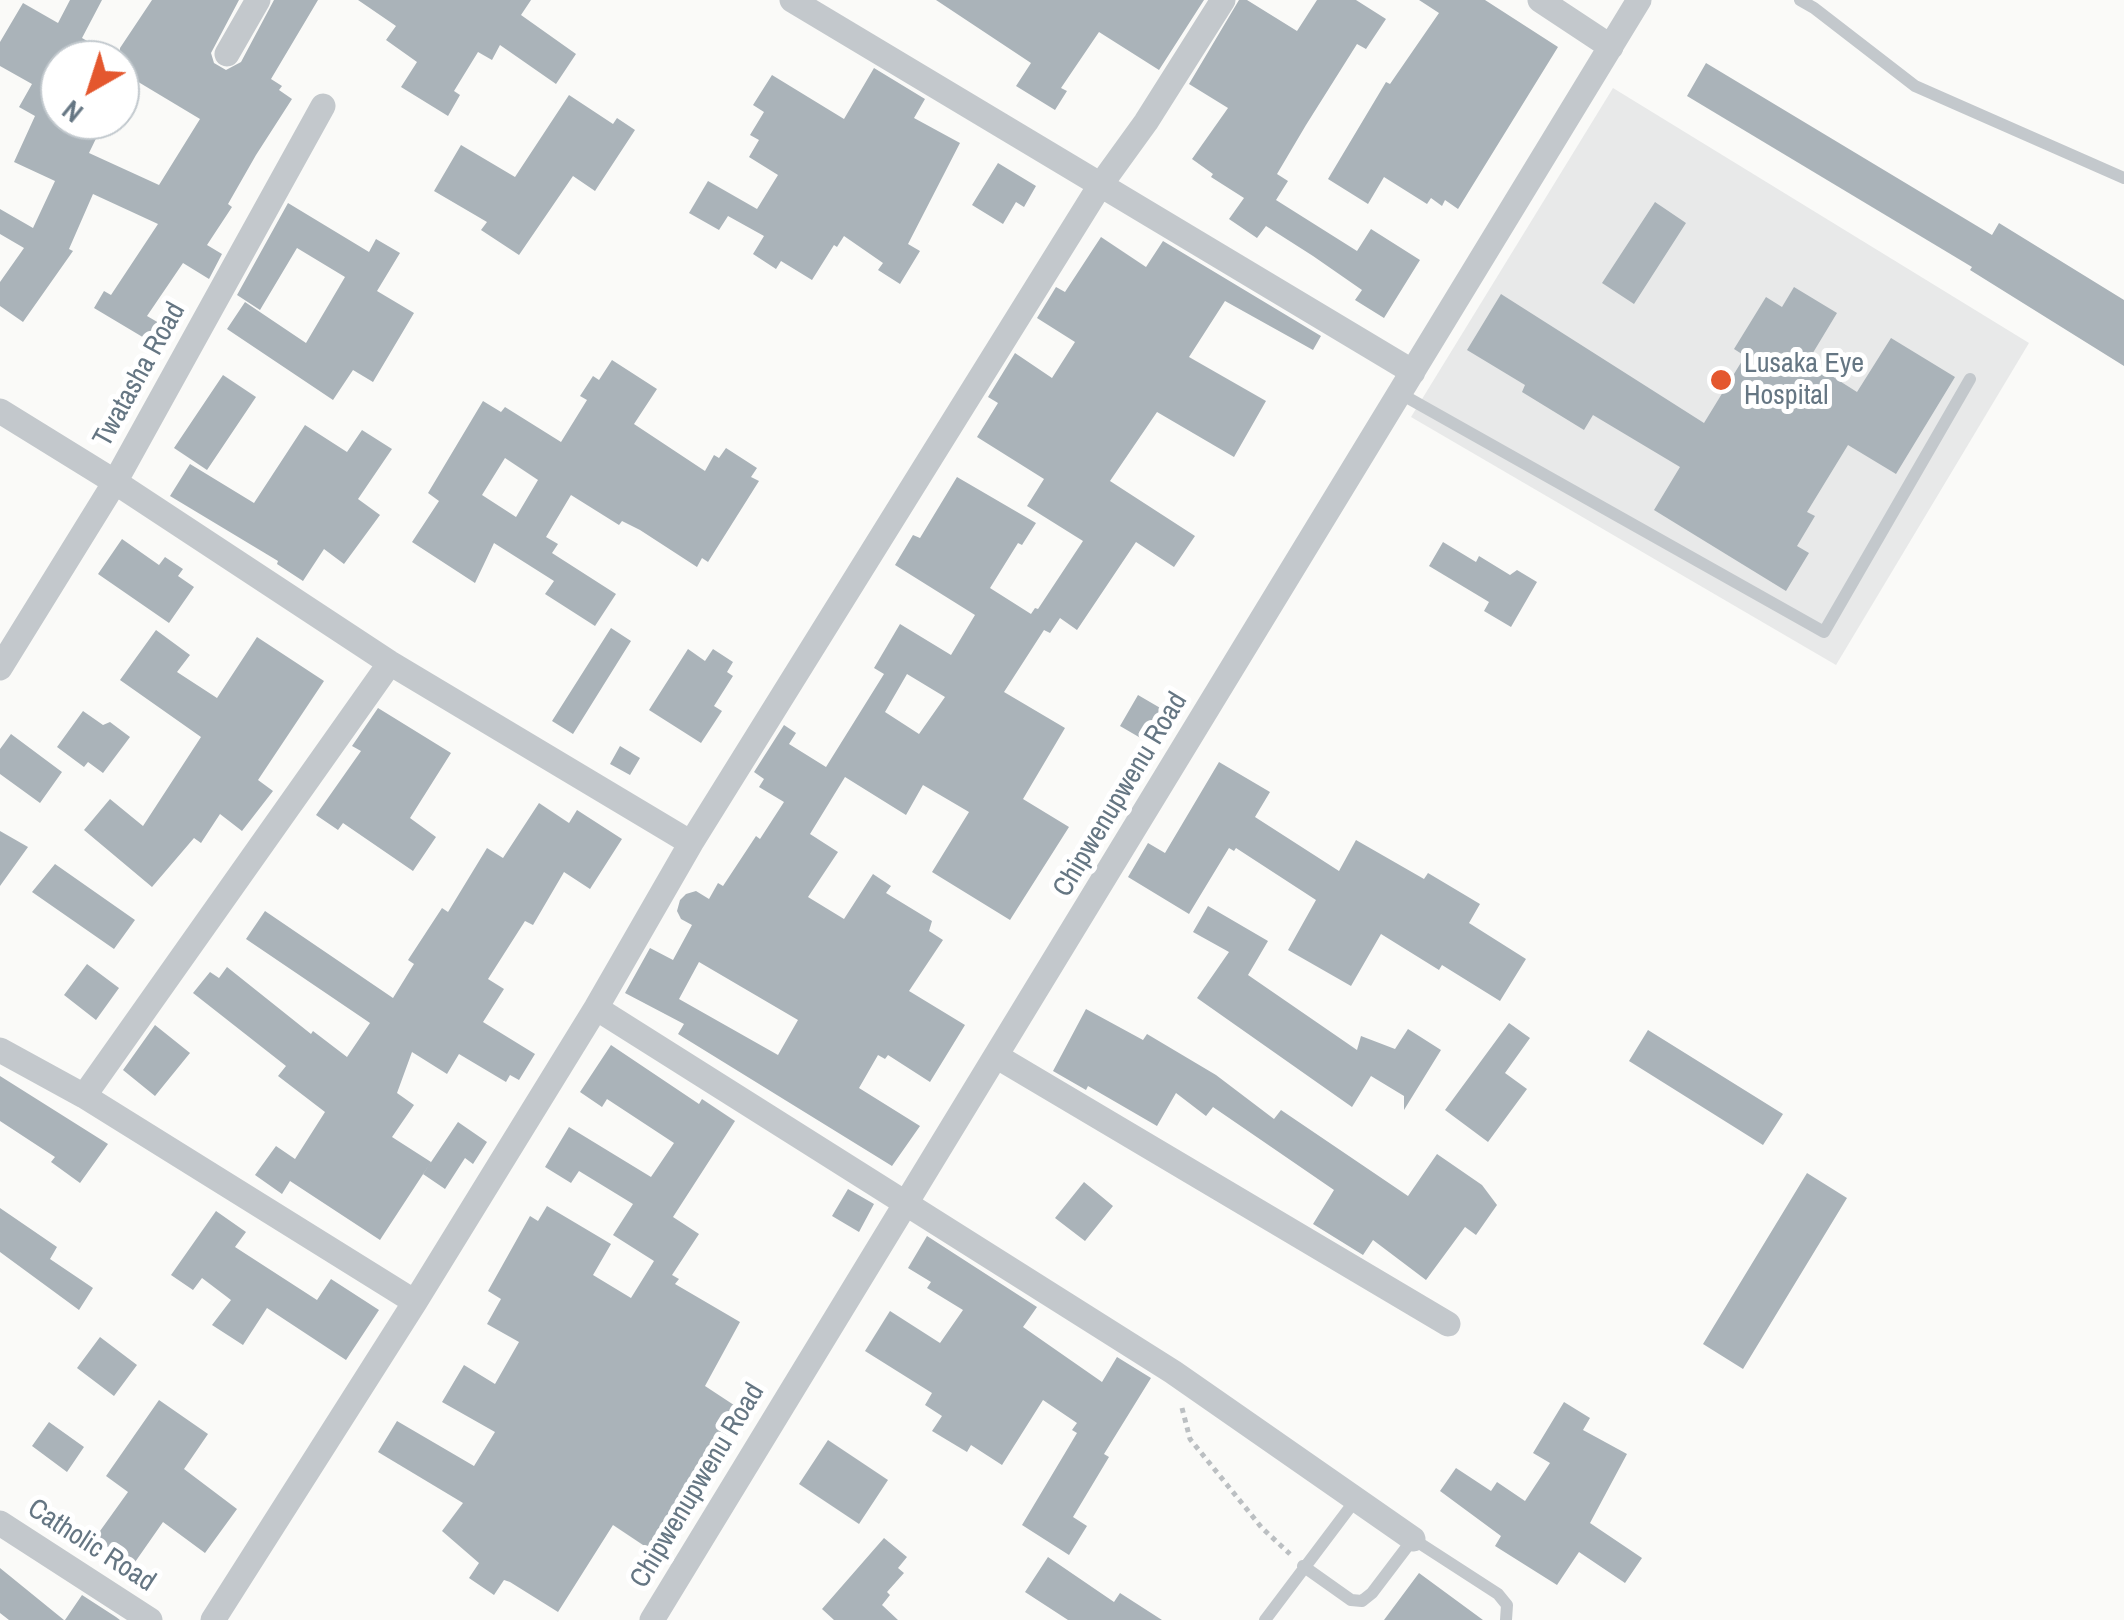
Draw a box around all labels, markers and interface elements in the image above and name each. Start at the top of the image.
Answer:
north arrow [40,40,140,140]
text: N [54,92,91,132]
street label: Twatasha Road [87,297,193,453]
place label: Lusaka Eye Hospital [1744,347,1864,413]
marker: Lusaka Eye Hospital [1708,367,1734,393]
street label: Chipwenupwenu Road [1047,687,1195,903]
street label: Chipwenupwenu Road [624,1378,772,1594]
street label: Catholic Road [21,1492,161,1600]

